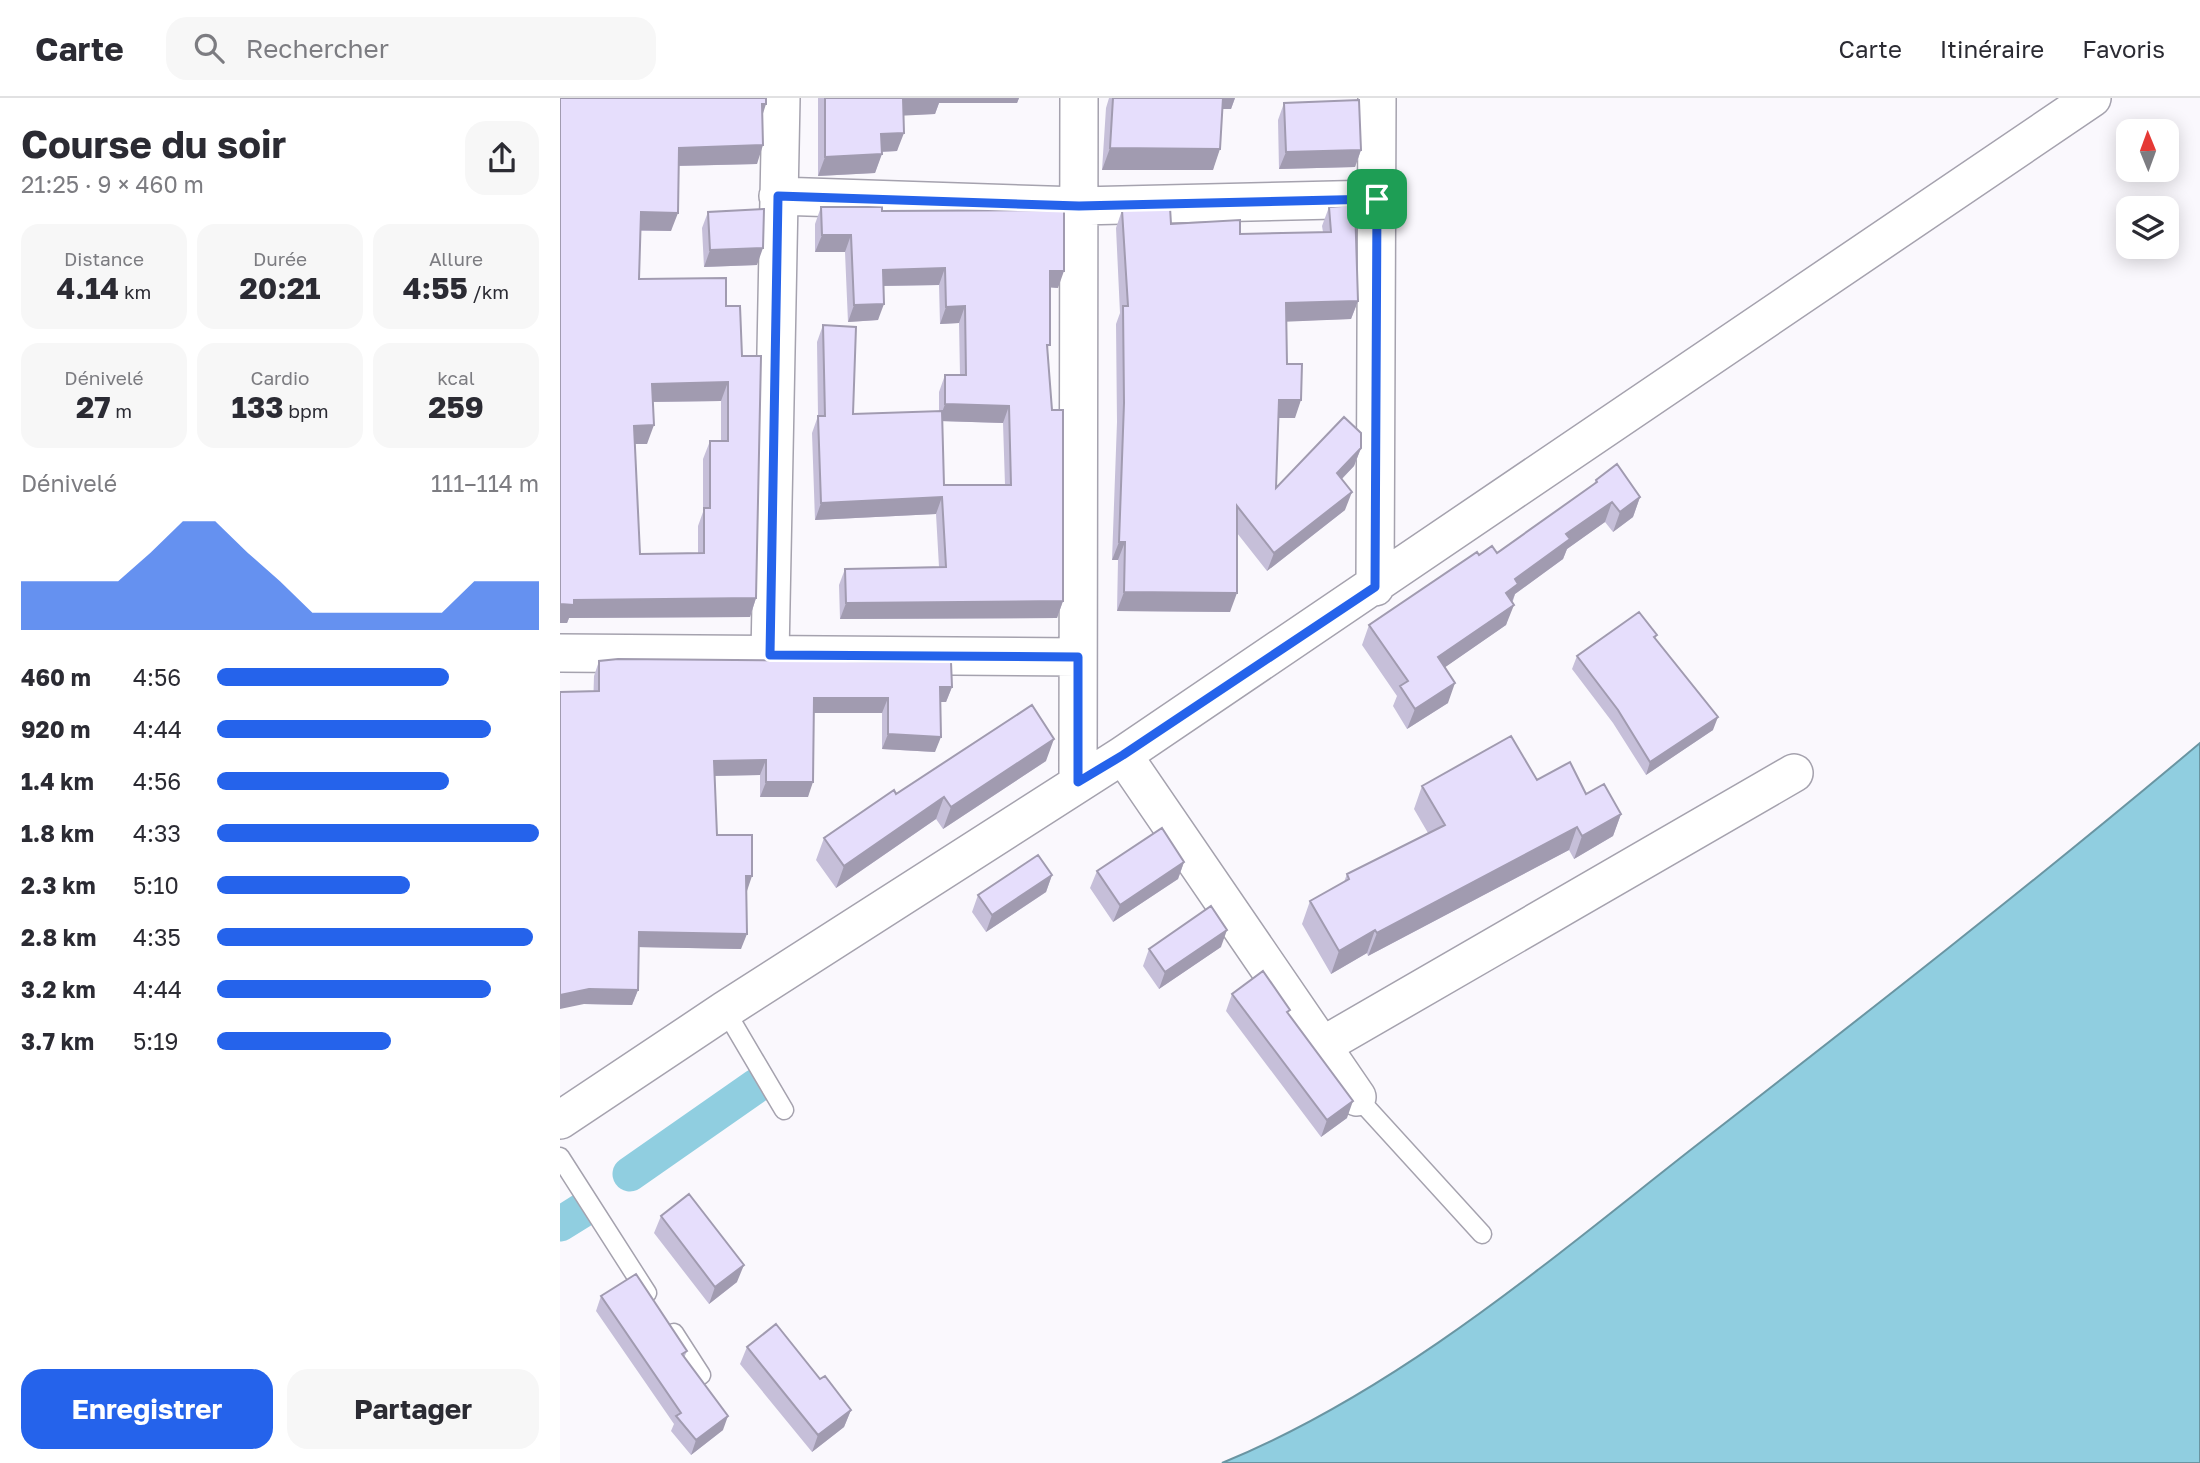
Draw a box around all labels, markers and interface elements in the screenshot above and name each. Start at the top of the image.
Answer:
search box [166,17,656,80]
text: Carte [35,29,124,68]
icon: search [190,29,228,67]
text: Rechercher [246,33,389,64]
text: Carte [1839,34,1902,63]
text: Itinéraire [1940,34,2044,63]
text: Favoris [2082,34,2165,63]
north arrow [2116,119,2179,182]
map controls [2116,119,2179,259]
text: Course du soir [21,121,286,166]
button: share [465,121,539,195]
pin [1347,169,1407,229]
text: 21:25 · 9 × 460 m [21,170,204,198]
icon: arrive [1358,180,1396,218]
button: layers [2116,196,2179,259]
text: Distance [64,247,144,270]
text: Durée [253,247,307,270]
text: Allure [429,247,483,270]
text: 4.14 [57,270,119,306]
text: 20:21 [239,270,321,306]
text: 4:55 [403,270,468,306]
text: km [119,280,151,303]
text: /km [468,280,509,303]
text: Dénivelé [64,366,144,389]
text: Cardio [250,366,310,389]
text: kcal [437,366,475,389]
text: 27 [76,389,111,425]
text: 133 [232,389,284,425]
text: 259 [428,389,484,425]
text: m [111,399,132,422]
text: bpm [284,399,329,422]
text: Dénivelé [21,469,117,497]
text: 111–114 m [431,469,539,497]
text: 460 m [21,663,91,691]
text: 4:56 [133,663,181,691]
text: 920 m [21,715,90,743]
text: 4:44 [133,715,182,743]
text: 1.4 km [21,767,94,795]
text: 4:56 [133,767,181,795]
text: 1.8 km [21,819,94,847]
text: 4:33 [133,819,181,847]
text: 2.3 km [21,871,96,899]
text: 5:10 [133,871,179,899]
text: 2.8 km [21,923,96,951]
text: 4:35 [133,923,181,951]
text: 3.2 km [21,975,96,1003]
text: 4:44 [133,975,182,1003]
text: 3.7 km [21,1027,94,1055]
text: 5:19 [133,1027,178,1055]
button: Enregistrer [21,1369,273,1449]
button: Partager [287,1369,539,1449]

